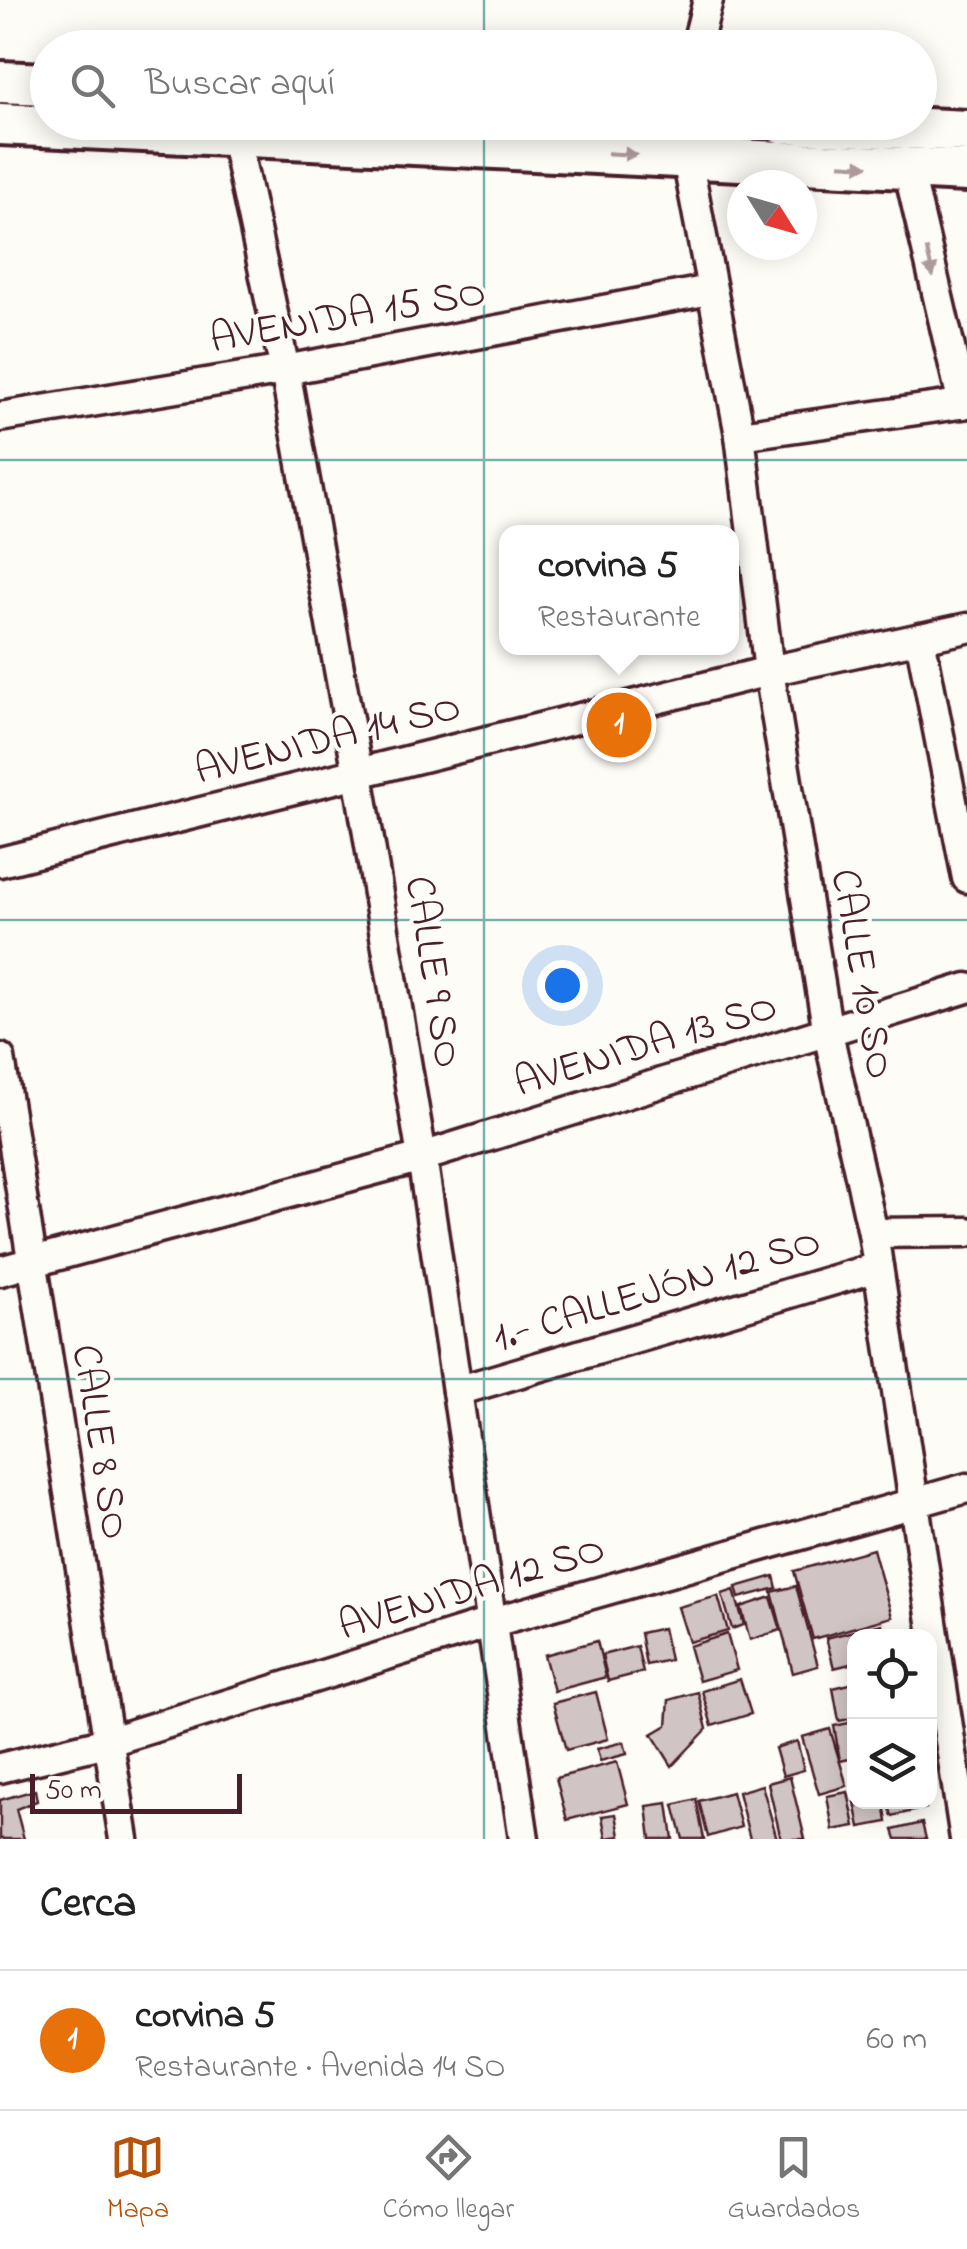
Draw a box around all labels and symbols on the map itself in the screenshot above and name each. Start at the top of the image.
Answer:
one-way arrow [606,146,638,162]
one-way arrow [839,157,871,173]
north arrow [727,170,817,260]
one-way arrow [923,248,938,279]
street label: AVENIDA 15 SO [205,263,491,371]
street label: AVENIDA 14 SO [189,677,467,803]
pin: 1 [586,688,652,762]
street label: CALLE 10 SO [813,864,909,1084]
street label: CALLE 9 SO [387,872,477,1072]
your location [537,960,588,1011]
street label: AVENIDA 13 SO [507,977,785,1115]
street label: 1.- CALLEJÓN 12 SO [486,1212,828,1370]
street label: CALLE 8 SO [53,1340,145,1544]
street label: AVENIDA 12 SO [331,1520,613,1658]
scale bar [30,1769,242,1814]

